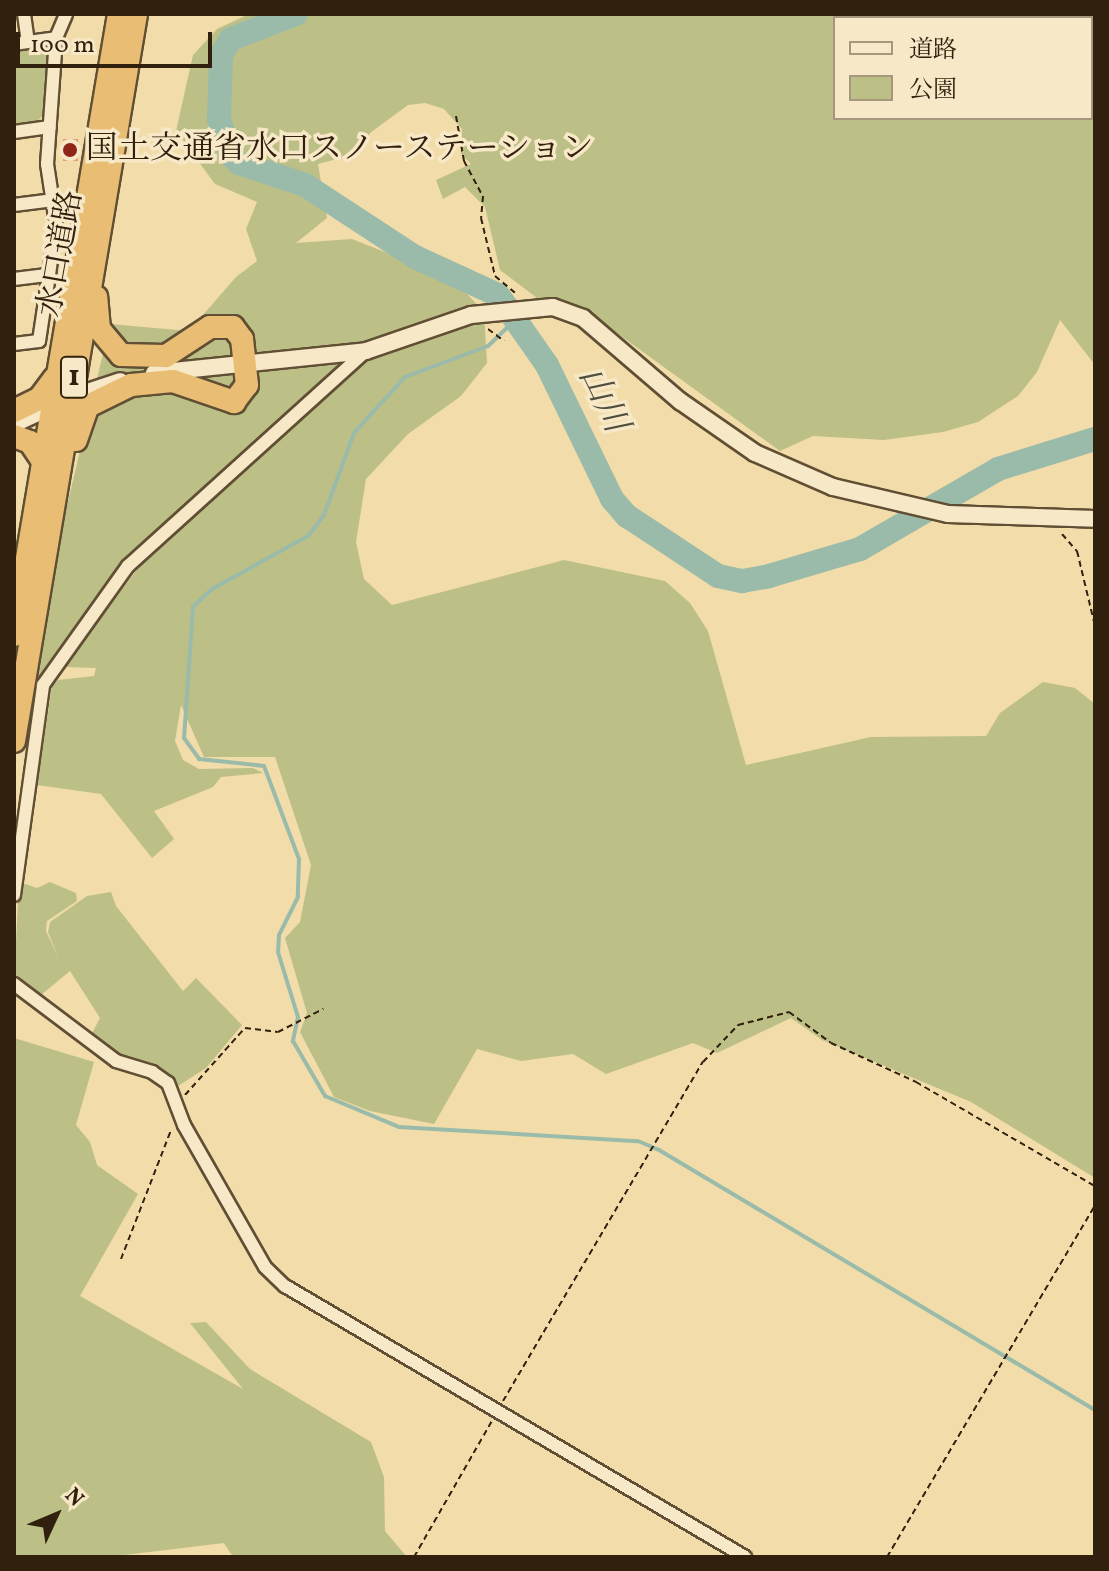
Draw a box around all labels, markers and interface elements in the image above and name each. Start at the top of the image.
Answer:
scale bar [20,16,216,66]
legend [833,16,1093,120]
text: 100 m [30,29,95,63]
text: 道路 [909,34,957,68]
text: 公園 [909,74,957,108]
place label: 国土交通省水口スノーステーション [86,131,597,169]
marker: 国土交通省水口スノーステーション [61,141,79,159]
street label: 水口道路 [32,188,92,320]
road number: 1 [58,351,90,403]
water label: 山川 [569,360,635,440]
north arrow [16,1475,96,1555]
text: N [57,1481,90,1514]

